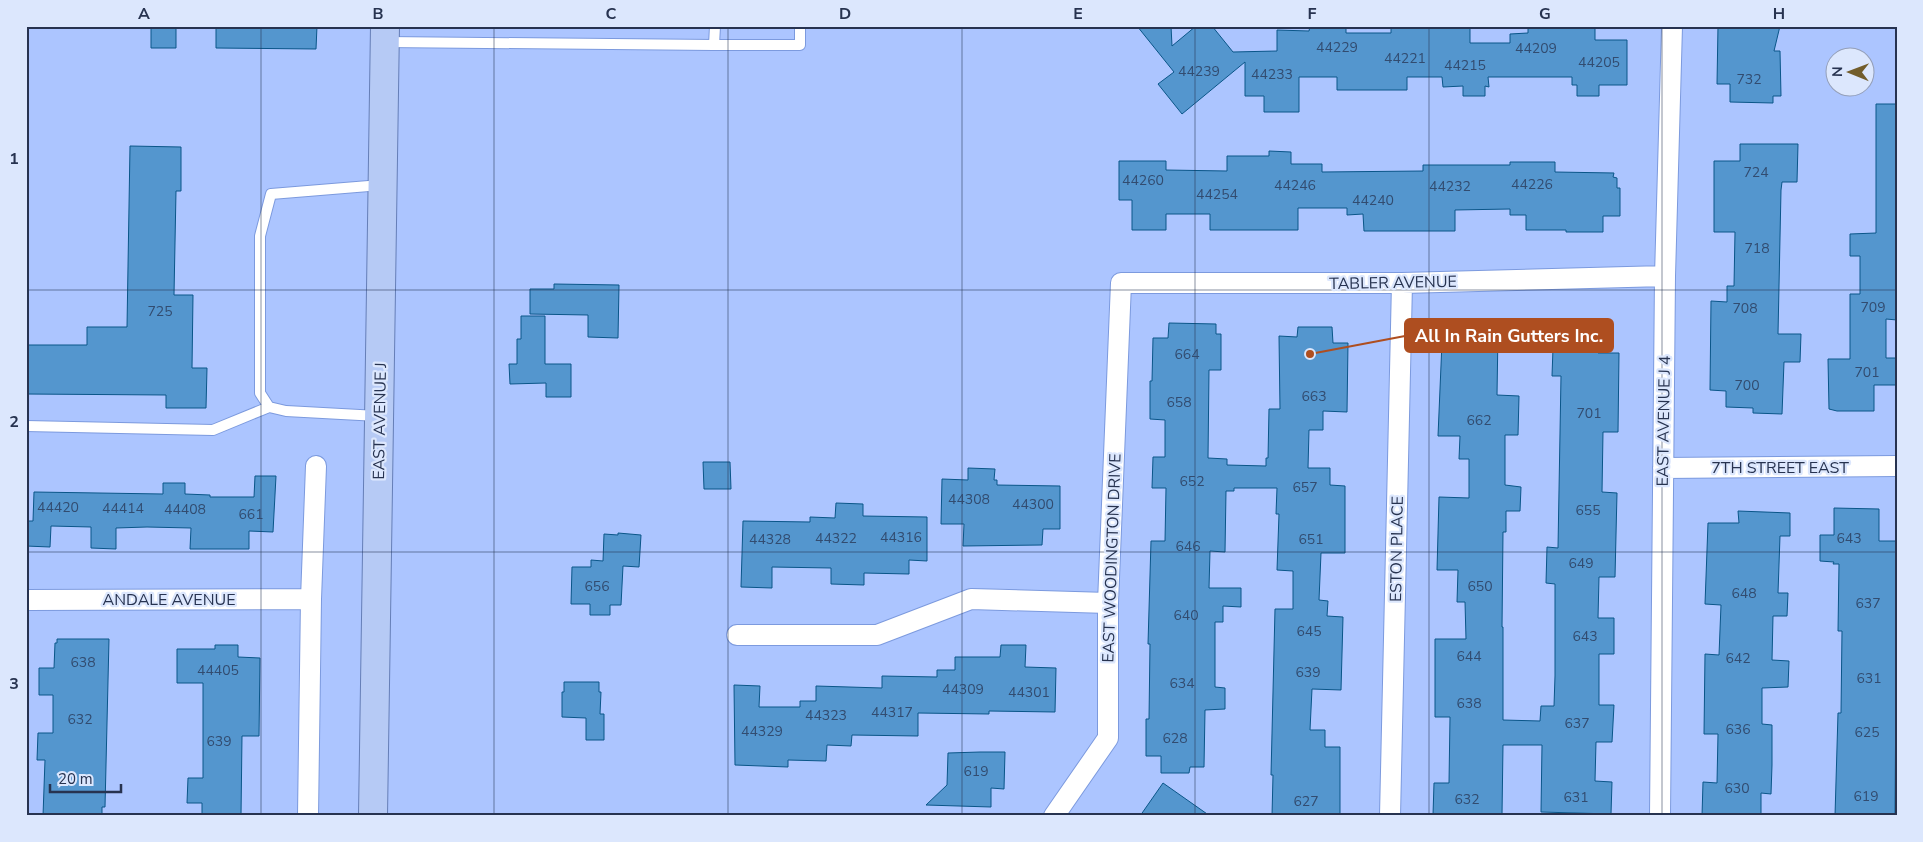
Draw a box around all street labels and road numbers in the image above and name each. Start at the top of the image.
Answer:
street label: TABLER AVENUE [1329,271,1457,295]
street label: EAST AVENUE J 4 [1652,355,1676,487]
street label: EAST AVENUE J [368,362,392,480]
street label: EAST WOODINGTON DRIVE [1097,453,1127,663]
street label: 7TH STREET EAST [1711,457,1849,479]
street label: ESTON PLACE [1385,496,1409,602]
street label: ANDALE AVENUE [103,589,235,611]

